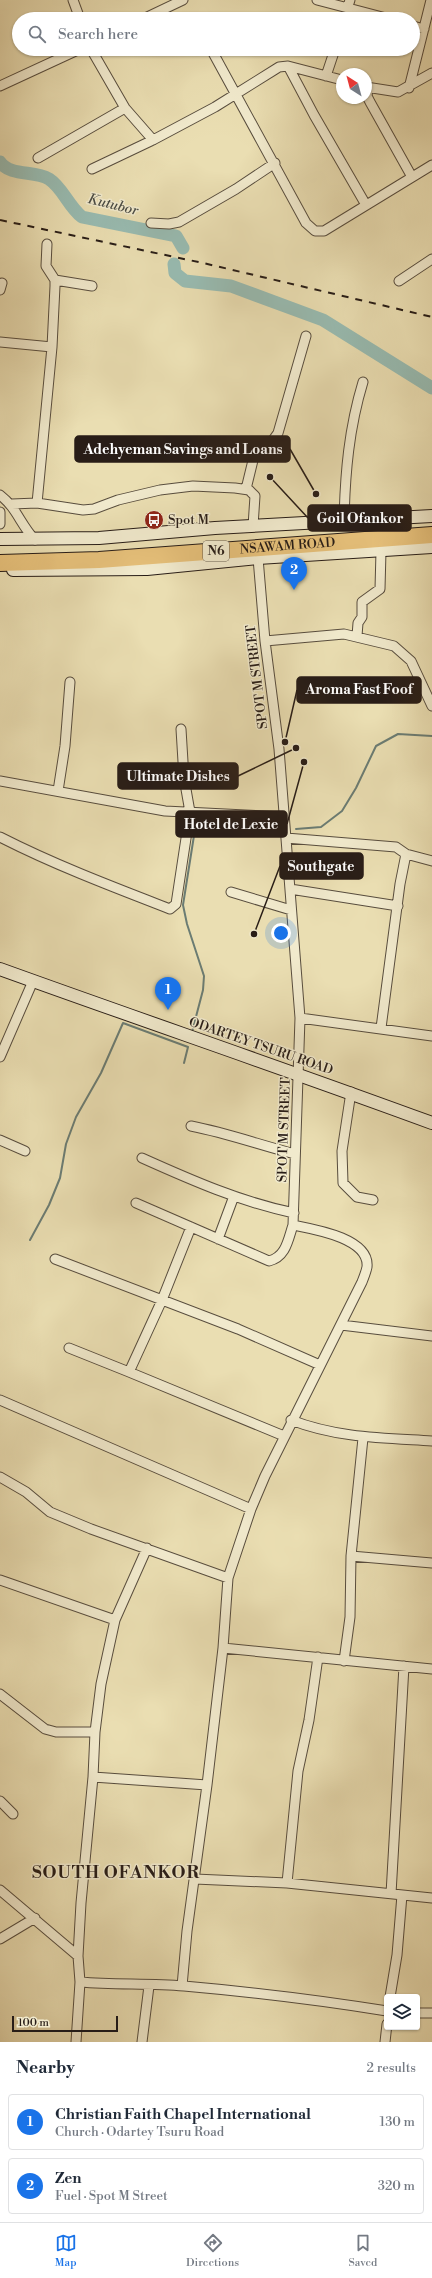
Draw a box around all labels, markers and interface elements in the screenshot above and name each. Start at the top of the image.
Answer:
search box [12,12,420,56]
icon: search [26,23,48,45]
text: Search here [58,25,138,44]
north arrow [336,68,372,104]
water label: Kutubor [86,190,141,220]
callout: Adehyeman Savings and Loans [75,436,290,462]
text: Adehyeman Savings and Loans [82,441,283,459]
callout: Goil Ofankor [308,505,411,531]
bus stop icon: Spot M [143,509,165,531]
text: Goil Ofankor [316,510,404,528]
place label: Spot M [168,512,209,528]
street label: NSAWAM ROAD [239,534,336,557]
road number: N6 [203,541,229,561]
pin: 2 [281,557,307,590]
street label: SPOT M STREET [243,624,271,730]
callout: Aroma Fast Foof [297,677,421,703]
text: Aroma Fast Foof [304,681,415,699]
callout: Ultimate Dishes [118,763,238,789]
text: Ultimate Dishes [126,768,230,786]
callout: Hotel de Lexie [176,811,287,837]
text: Hotel de Lexie [184,816,279,834]
callout: Southgate [280,853,363,879]
text: Southgate [288,858,355,876]
your location [271,923,291,943]
pin: 1 [155,977,181,1010]
street label: ODARTEY TSURU ROAD [187,1014,335,1078]
street label: SPOT M STREET [274,1077,294,1183]
district label: SOUTH OFANKOR [32,1862,200,1884]
map controls [384,1994,420,2030]
button: layers [384,1994,420,2030]
scale bar [12,2014,118,2033]
text: 100 m [18,2016,49,2030]
text: Nearby [16,2057,75,2079]
text: 2 results [367,2060,416,2076]
text: Christian Faith Chapel International [55,2105,311,2124]
text: 1 [27,2114,33,2130]
text: 130 m [380,2114,415,2130]
text: Church · Odartey Tsuru Road [55,2124,224,2140]
text: Zen [55,2169,82,2188]
text: 2 [26,2178,34,2194]
text: 320 m [378,2178,415,2194]
text: Fuel · Spot M Street [55,2188,168,2204]
tab: Map [55,2232,77,2270]
tab: Directions [186,2232,239,2270]
tab: Saved [348,2232,377,2270]

